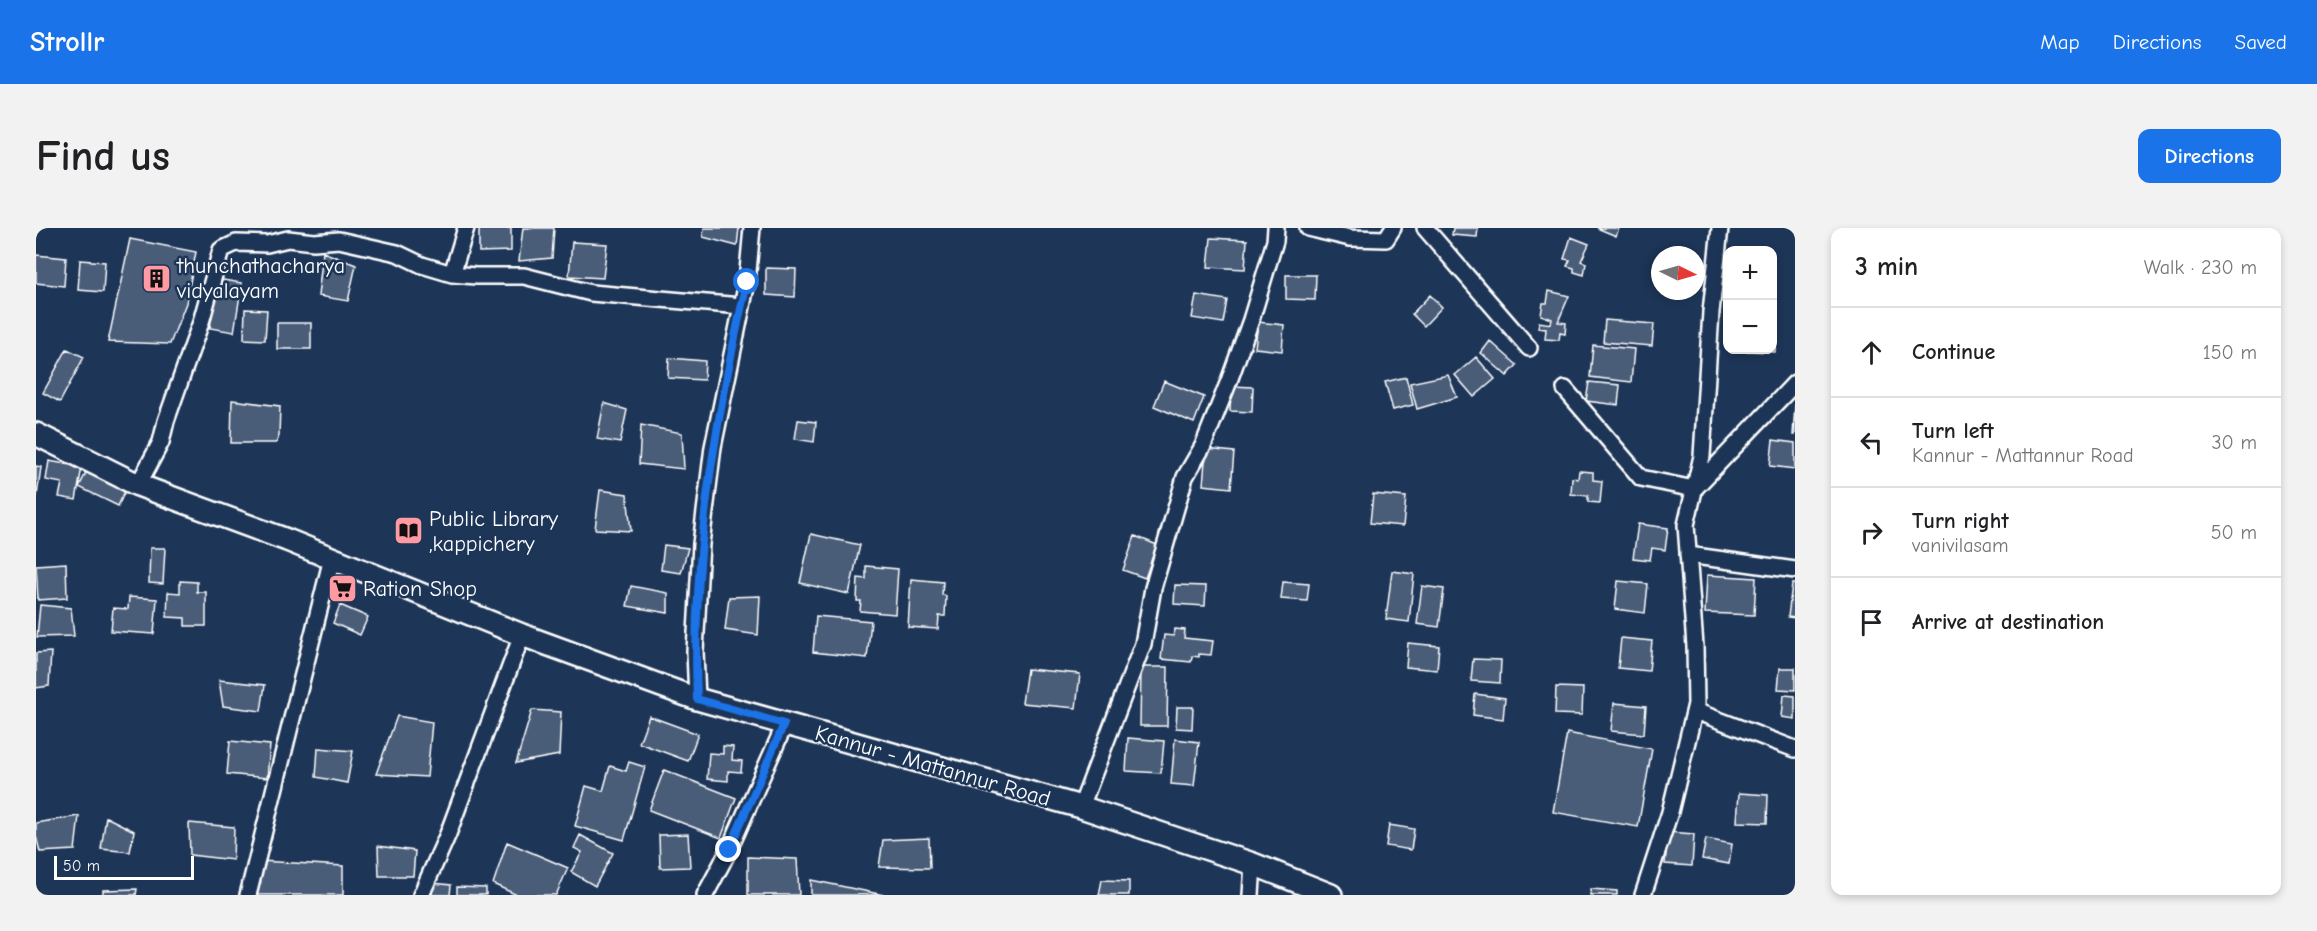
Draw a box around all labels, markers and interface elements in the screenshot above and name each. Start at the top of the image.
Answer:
text: Strollr [30,26,104,58]
text: Map [2040,30,2080,54]
text: Directions [2113,30,2202,54]
text: Saved [2235,30,2287,54]
button: Directions [2138,129,2281,183]
text: Find us [36,132,170,181]
north arrow [1651,246,1705,300]
map controls [1723,246,1777,354]
button: + [1723,246,1777,300]
text: 3 min [1855,252,1918,282]
place label: thunchathacharya vidyalayam [176,253,345,304]
text: Walk · 230 m [2144,256,2257,279]
building icon: thunchathacharya vidyalayam [140,262,172,294]
route start [733,268,759,294]
button: − [1723,300,1777,354]
icon: ahead [1855,336,1888,369]
text: Continue [1912,339,1995,365]
text: 150 m [2203,341,2257,364]
text: Turn left [1912,418,1994,444]
icon: left [1855,426,1888,459]
text: 30 m [2211,431,2257,454]
text: Kannur - Mattannur Road [1912,444,2134,467]
place label: Public Library ,kappichery [429,506,558,557]
text: Turn right [1912,508,2009,534]
library icon: Public Library ,kappichery [392,515,424,547]
icon: right [1855,516,1888,549]
text: 50 m [2211,521,2257,544]
text: vanivilasam [1912,534,2009,557]
supermarket icon: Ration Shop [326,572,358,604]
place label: Ration Shop [363,576,477,602]
icon: arrive [1855,606,1888,639]
text: Arrive at destination [1912,609,2104,635]
street label: Kannur - Mattannur Road [812,720,1053,812]
route end [715,836,741,862]
scale bar [54,853,194,880]
text: 50 m [63,857,100,875]

